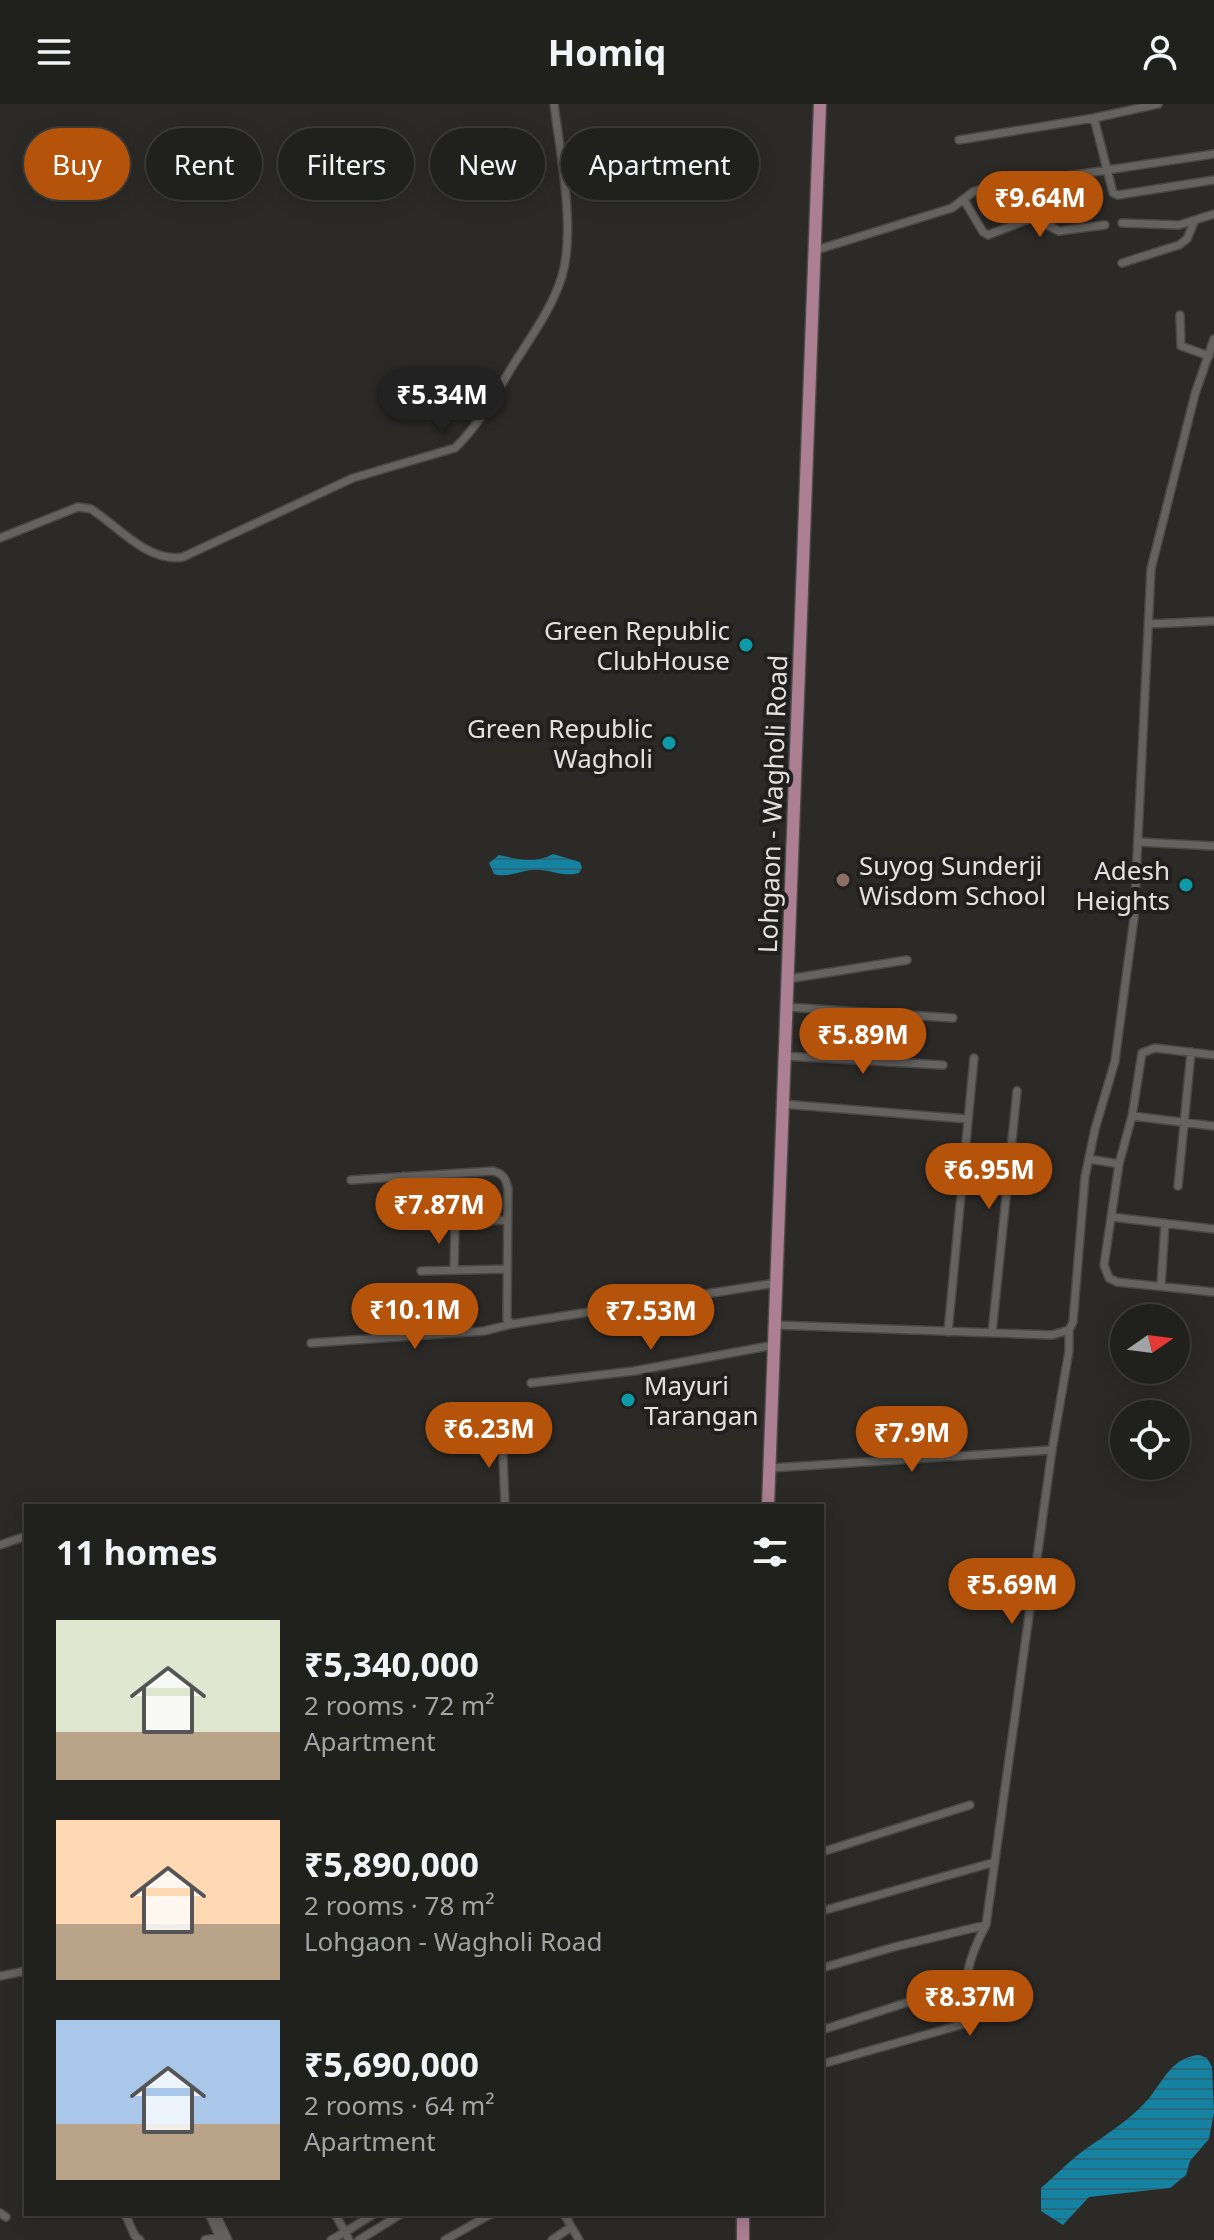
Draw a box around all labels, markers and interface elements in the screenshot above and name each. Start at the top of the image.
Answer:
text: Homiq [548,28,666,77]
icon: menu [32,30,76,74]
icon: person [1138,30,1182,74]
chip: Buy [24,128,130,200]
chip: Rent [146,128,262,200]
chip: Filters [278,128,414,200]
chip: New [430,128,545,200]
chip: Apartment [561,128,759,200]
pin: ₹9.64M [975,171,1105,239]
text: ₹9.64M [994,179,1086,215]
pin: ₹5.34M [377,368,507,436]
text: ₹5.34M [396,376,488,412]
place label: Green Republic ClubHouse [544,612,730,678]
marker: Green Republic ClubHouse [737,636,755,654]
street label: Lohgaon - Wagholi Road [749,654,795,954]
place label: Green Republic Wagholi [467,710,653,776]
marker: Green Republic Wagholi [660,734,678,752]
place label: Suyog Sunderji Wisdom School [859,847,1046,913]
place label: Adesh Heights [1075,852,1170,918]
marker: Suyog Sunderji Wisdom School [834,871,852,889]
marker: Adesh Heights [1177,876,1195,894]
pin: ₹5.89M [798,1008,928,1076]
text: ₹5.89M [817,1016,909,1052]
pin: ₹6.95M [924,1143,1054,1211]
text: ₹6.95M [943,1151,1035,1187]
pin: ₹7.87M [374,1178,504,1246]
text: ₹7.87M [393,1186,485,1222]
pin: ₹10.1M [350,1283,480,1351]
pin: ₹7.53M [586,1284,716,1352]
text: ₹10.1M [369,1291,461,1327]
text: ₹7.53M [605,1292,697,1328]
north arrow [1110,1304,1190,1384]
map controls [1110,1304,1190,1480]
place label: Mayuri Tarangan [644,1367,758,1433]
marker: Mayuri Tarangan [619,1391,637,1409]
button: locate [1110,1400,1190,1480]
pin: ₹6.23M [424,1402,554,1470]
pin: ₹7.9M [856,1406,968,1474]
text: ₹6.23M [443,1410,535,1446]
text: ₹7.9M [874,1414,950,1450]
text: 11 homes [56,1529,218,1575]
icon: filters [748,1530,792,1574]
pin: ₹5.69M [947,1558,1077,1626]
text: ₹5.69M [966,1566,1058,1602]
text: ₹5,340,000 [304,1641,479,1687]
icon: home [120,1652,216,1748]
text: 2 rooms · 72 m² [304,1687,494,1723]
text: Apartment [304,1723,436,1759]
text: ₹5,890,000 [304,1841,479,1887]
icon: home [120,1852,216,1948]
text: 2 rooms · 78 m² [304,1887,494,1923]
text: Lohgaon - Wagholi Road [304,1923,602,1959]
pin: ₹8.37M [905,1970,1035,2038]
text: ₹8.37M [924,1978,1016,2014]
text: ₹5,690,000 [304,2041,479,2087]
icon: home [120,2052,216,2148]
text: 2 rooms · 64 m² [304,2087,494,2123]
text: Apartment [304,2123,436,2159]

